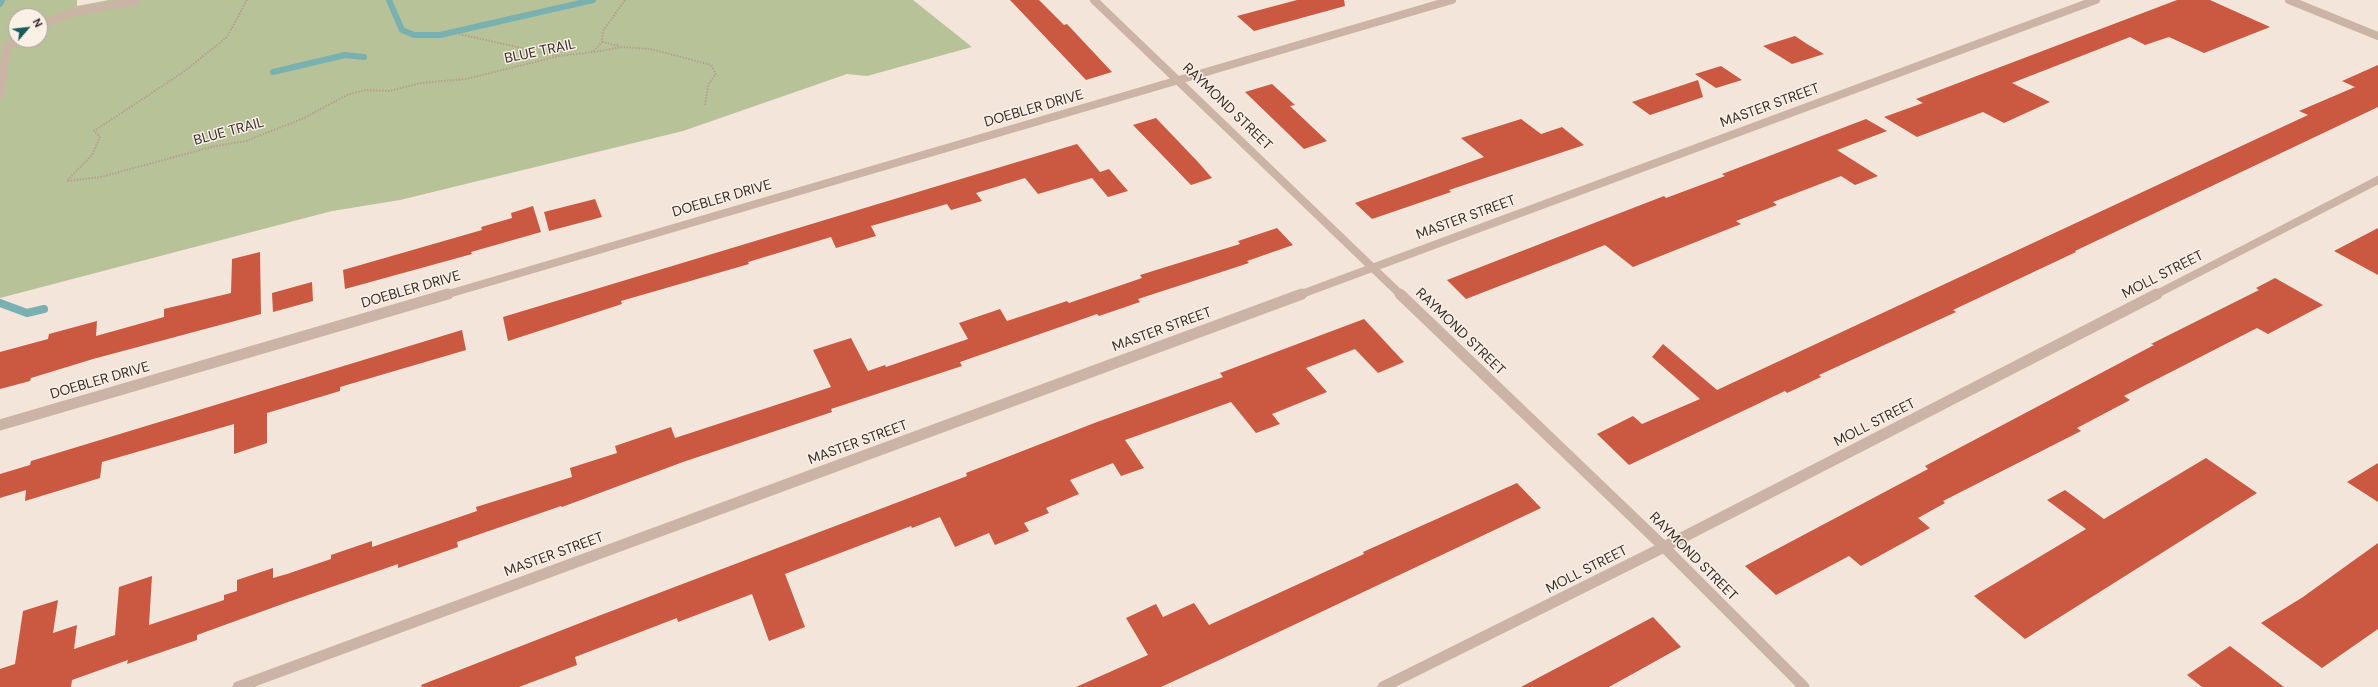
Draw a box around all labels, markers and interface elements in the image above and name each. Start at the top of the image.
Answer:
north arrow [8,8,48,48]
text: N [30,16,46,30]
street label: BLUE TRAIL [503,36,577,68]
street label: RAYMOND STREET [1179,60,1275,154]
street label: MASTER STREET [1718,80,1822,132]
street label: DOEBLER DRIVE [982,87,1086,131]
street label: BLUE TRAIL [192,115,266,149]
street label: DOEBLER DRIVE [670,177,774,221]
street label: MASTER STREET [1414,192,1518,244]
street label: MOLL STREET [2120,247,2206,303]
street label: DOEBLER DRIVE [359,268,463,312]
street label: RAYMOND STREET [1412,285,1508,379]
street label: MASTER STREET [1110,304,1214,356]
street label: DOEBLER DRIVE [48,359,152,403]
street label: MOLL STREET [1832,395,1918,451]
street label: MASTER STREET [806,417,910,469]
street label: RAYMOND STREET [1645,509,1741,605]
street label: MASTER STREET [502,529,606,581]
street label: MOLL STREET [1544,542,1630,598]

